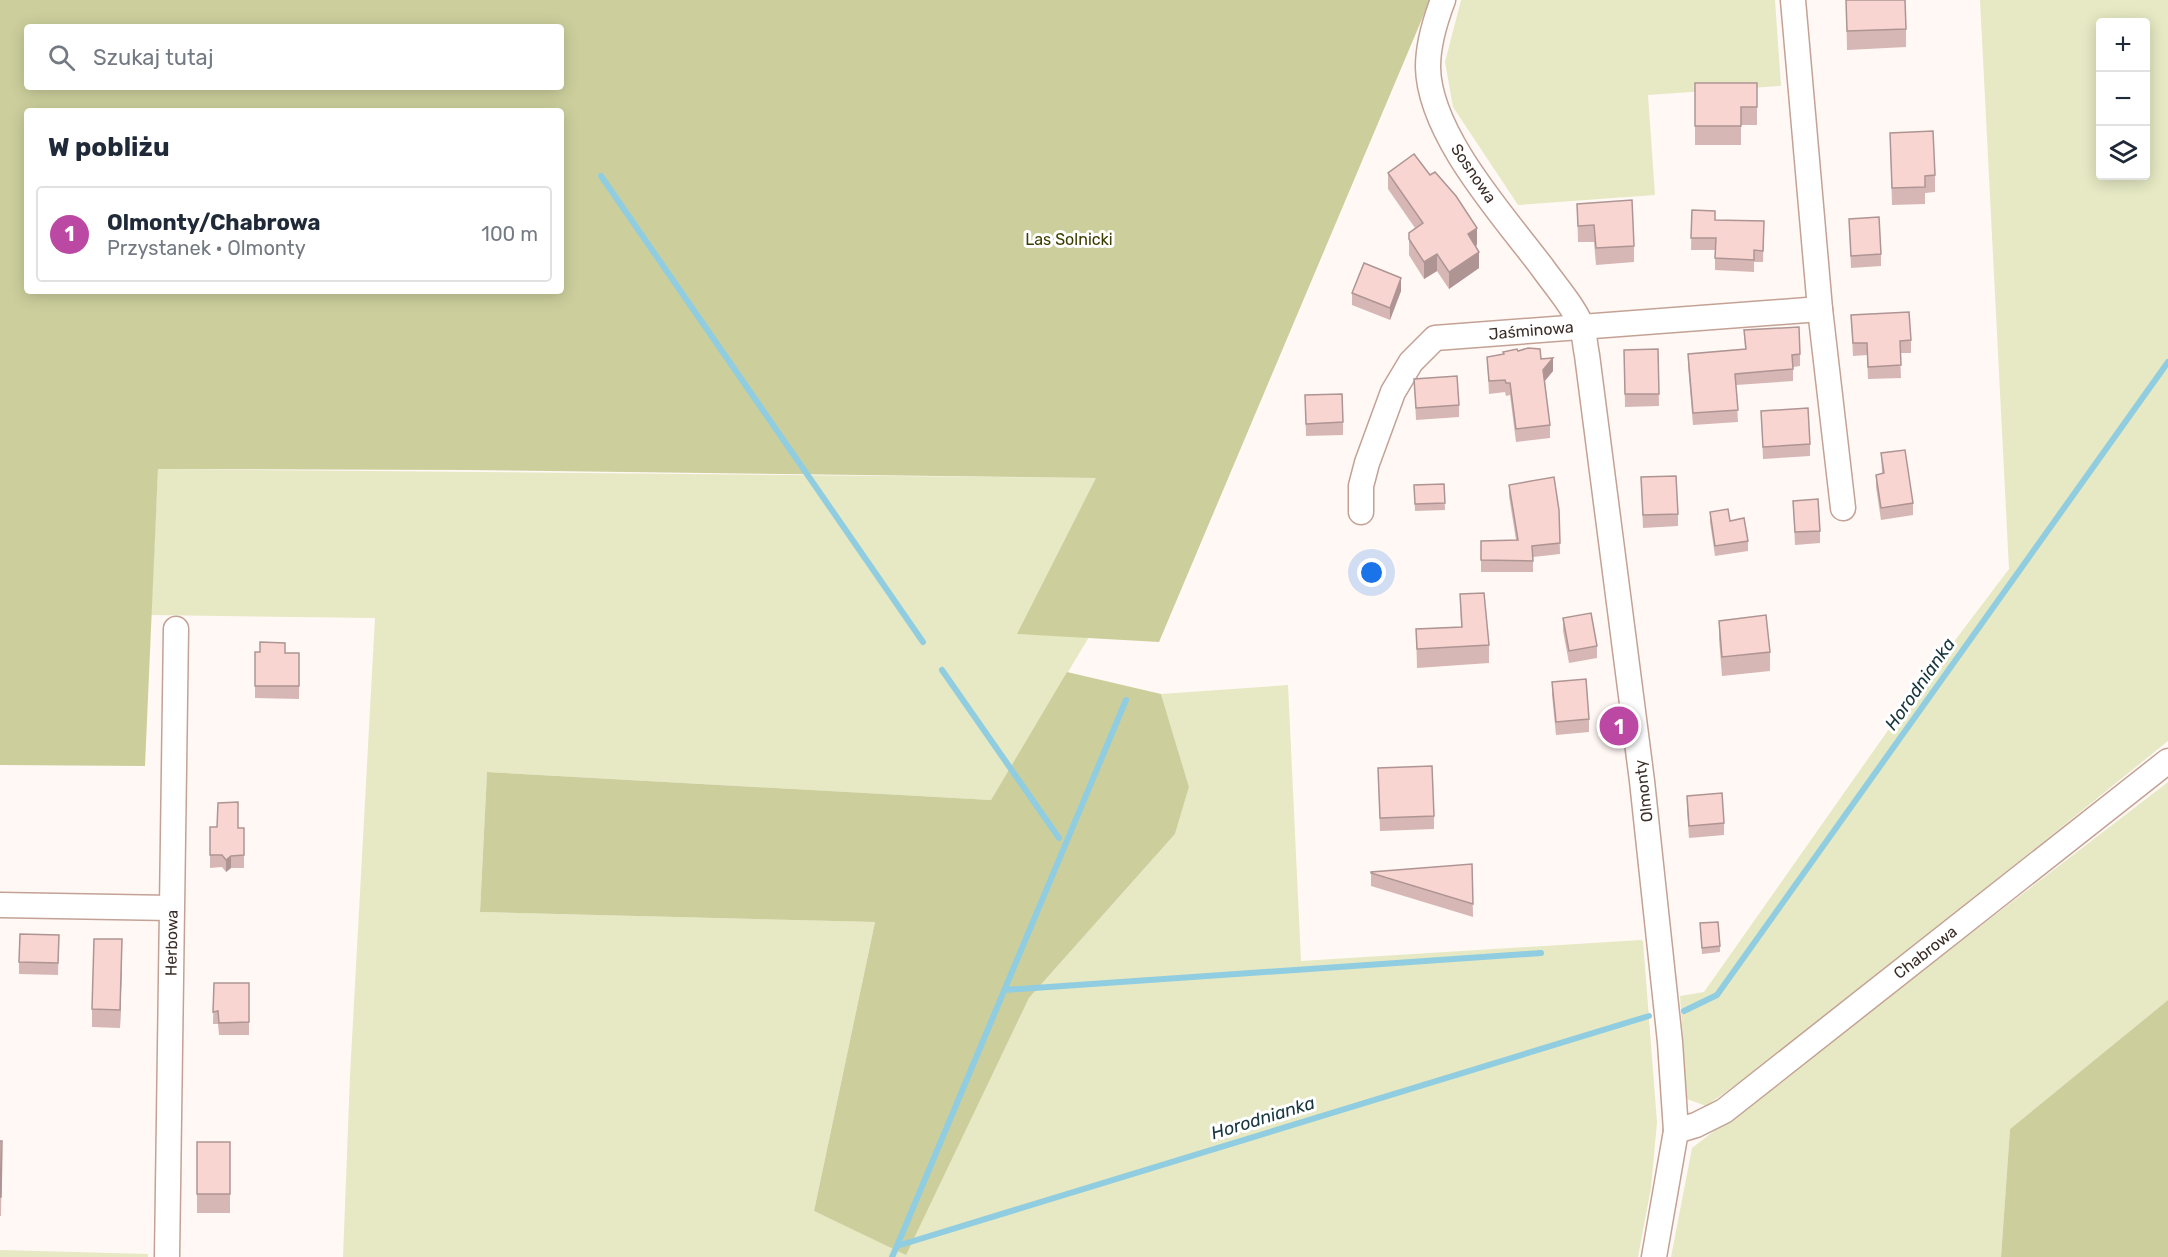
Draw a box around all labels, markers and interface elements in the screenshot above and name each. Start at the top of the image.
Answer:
map controls [2096,18,2150,180]
button: + [2096,18,2150,72]
search box [24,24,564,90]
icon: search [45,41,78,74]
text: Szukaj tutaj [93,44,214,71]
button: − [2096,72,2150,126]
button: layers [2096,126,2150,180]
text: W pobliżu [48,132,170,163]
street label: Sosnowa [1447,140,1500,207]
text: Olmonty/Chabrowa [107,209,321,236]
text: 1 [65,222,74,246]
text: 100 m [481,222,538,246]
park label: Las Solnicki [1025,230,1113,249]
text: Przystanek · Olmonty [107,236,306,260]
street label: Jaśminowa [1488,317,1574,344]
your location [1357,558,1386,587]
water label: Horodnianka [1880,633,1960,734]
pin: 1 [1600,704,1638,748]
street label: Olmonty [1630,758,1657,823]
street label: Herbowa [161,910,182,976]
street label: Chabrowa [1890,922,1961,983]
water label: Horodnianka [1208,1092,1318,1144]

